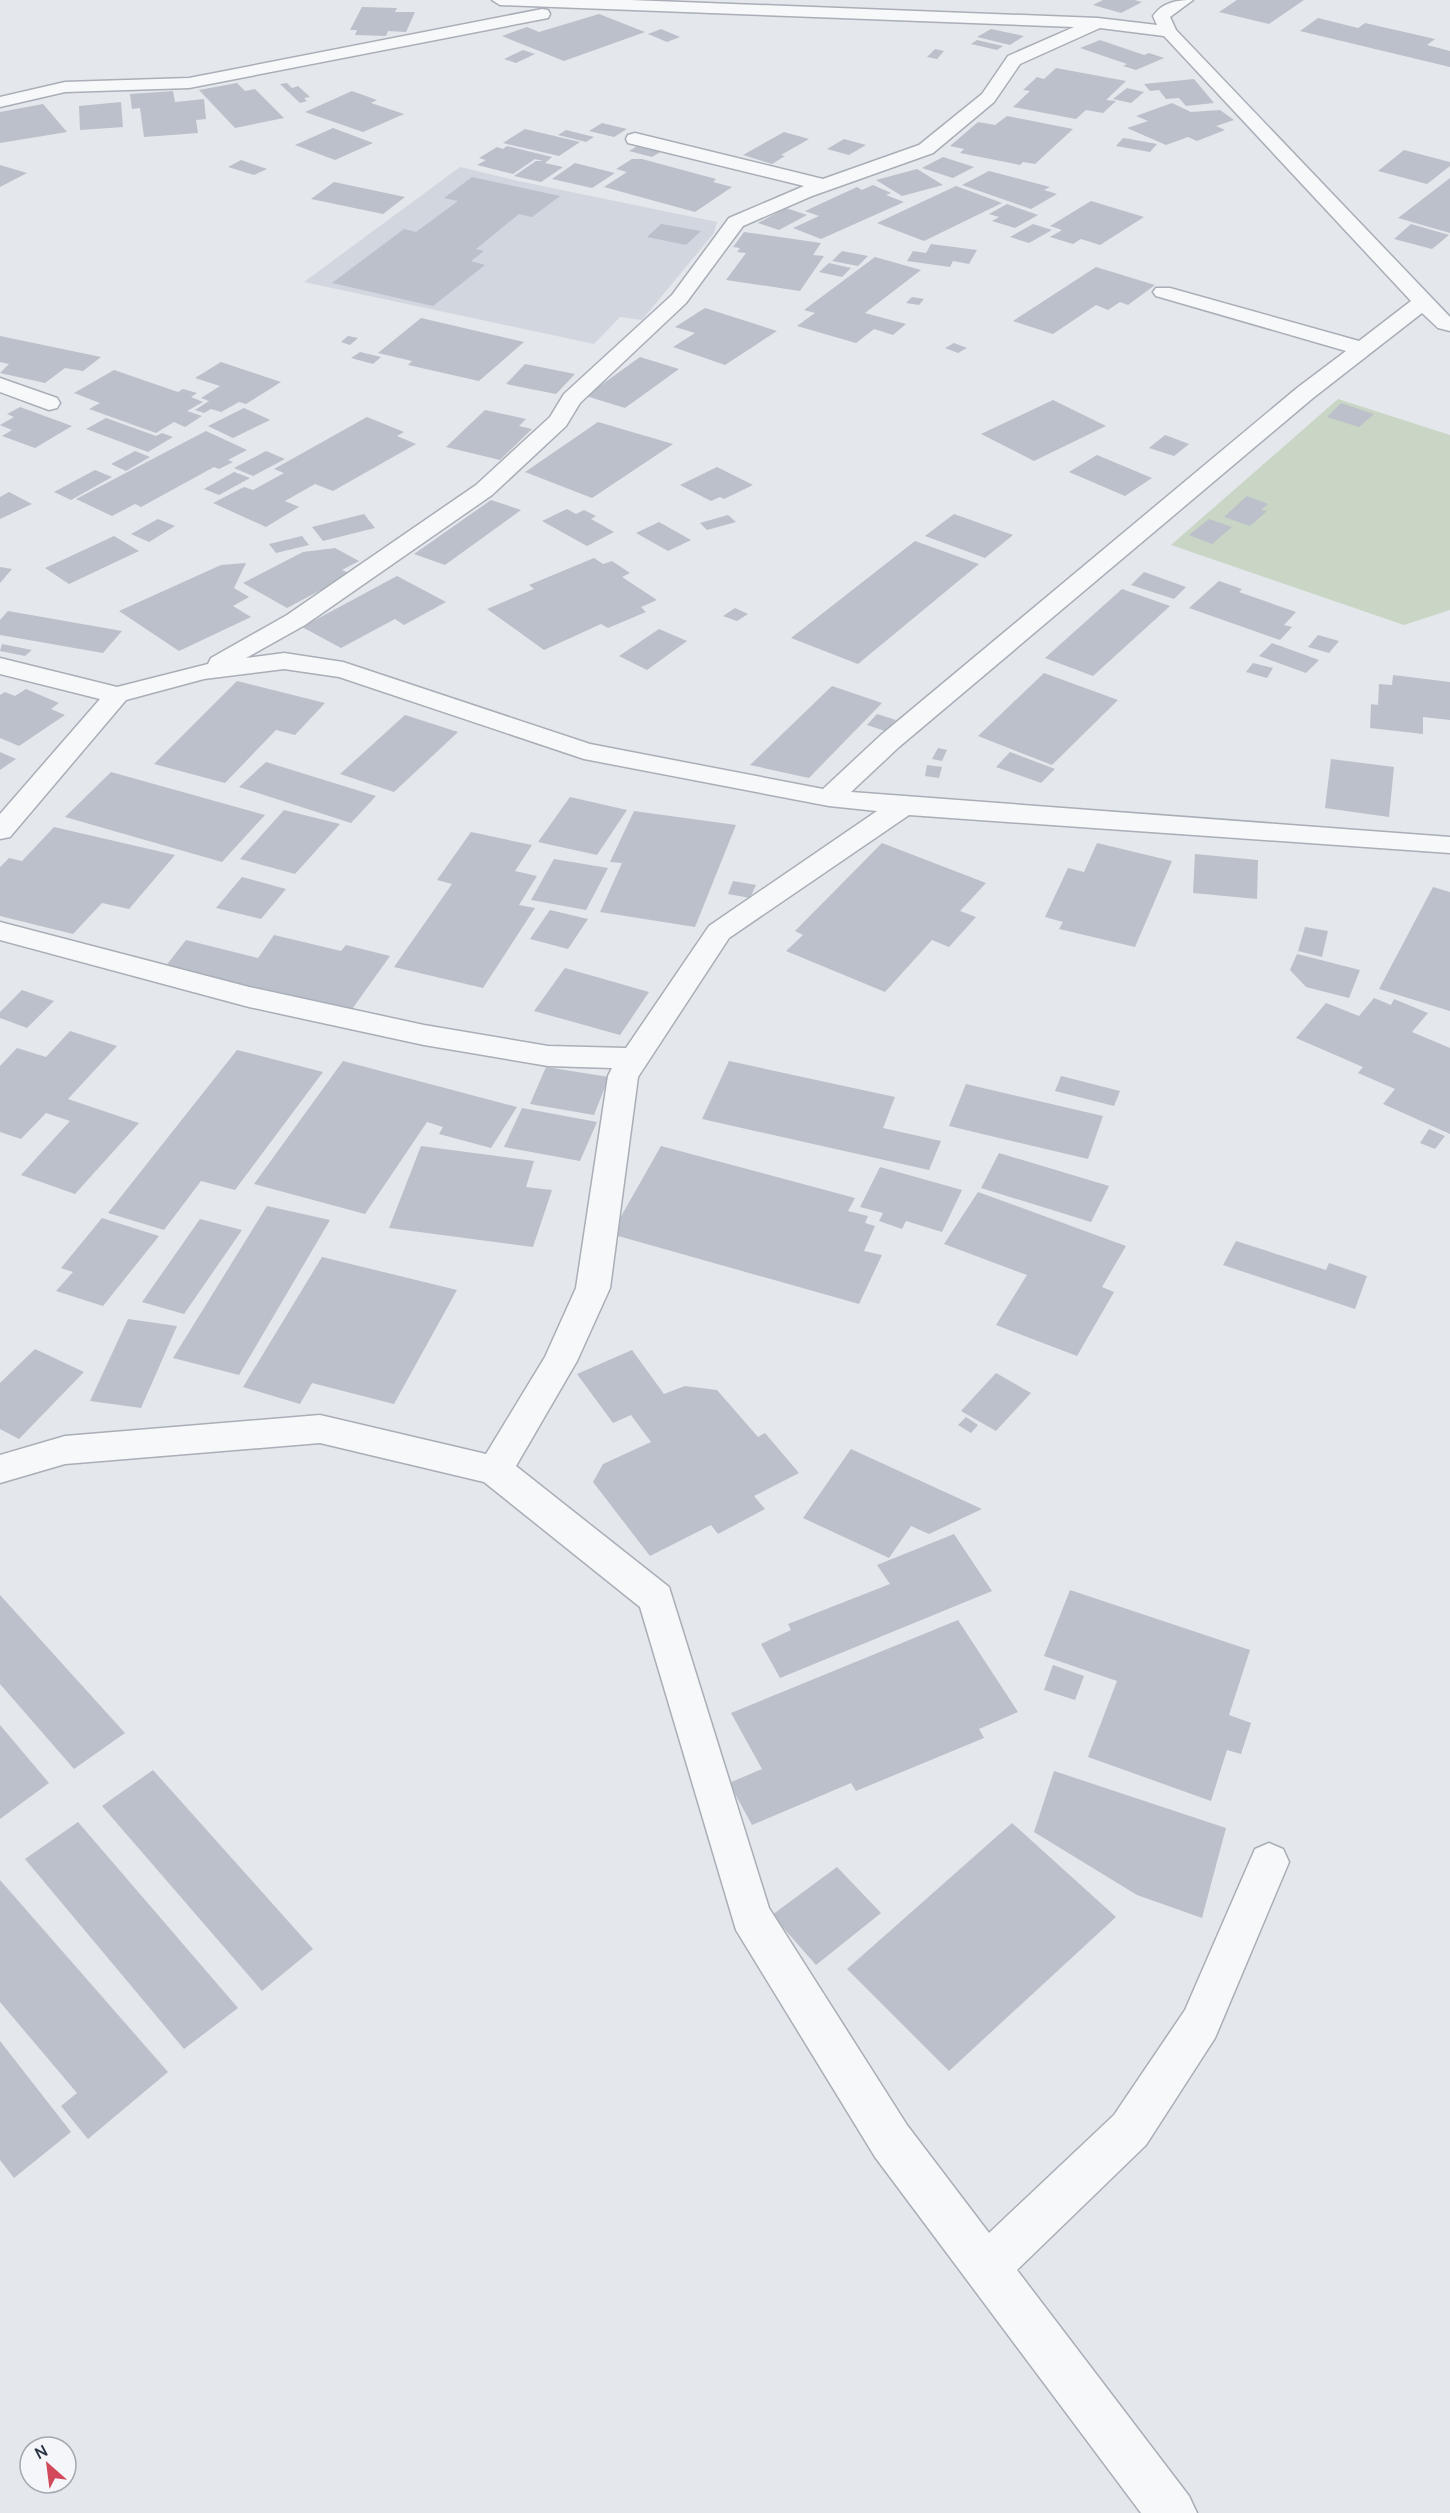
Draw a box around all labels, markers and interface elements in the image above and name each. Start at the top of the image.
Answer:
north arrow [18,2435,78,2495]
text: N [31,2439,51,2464]

